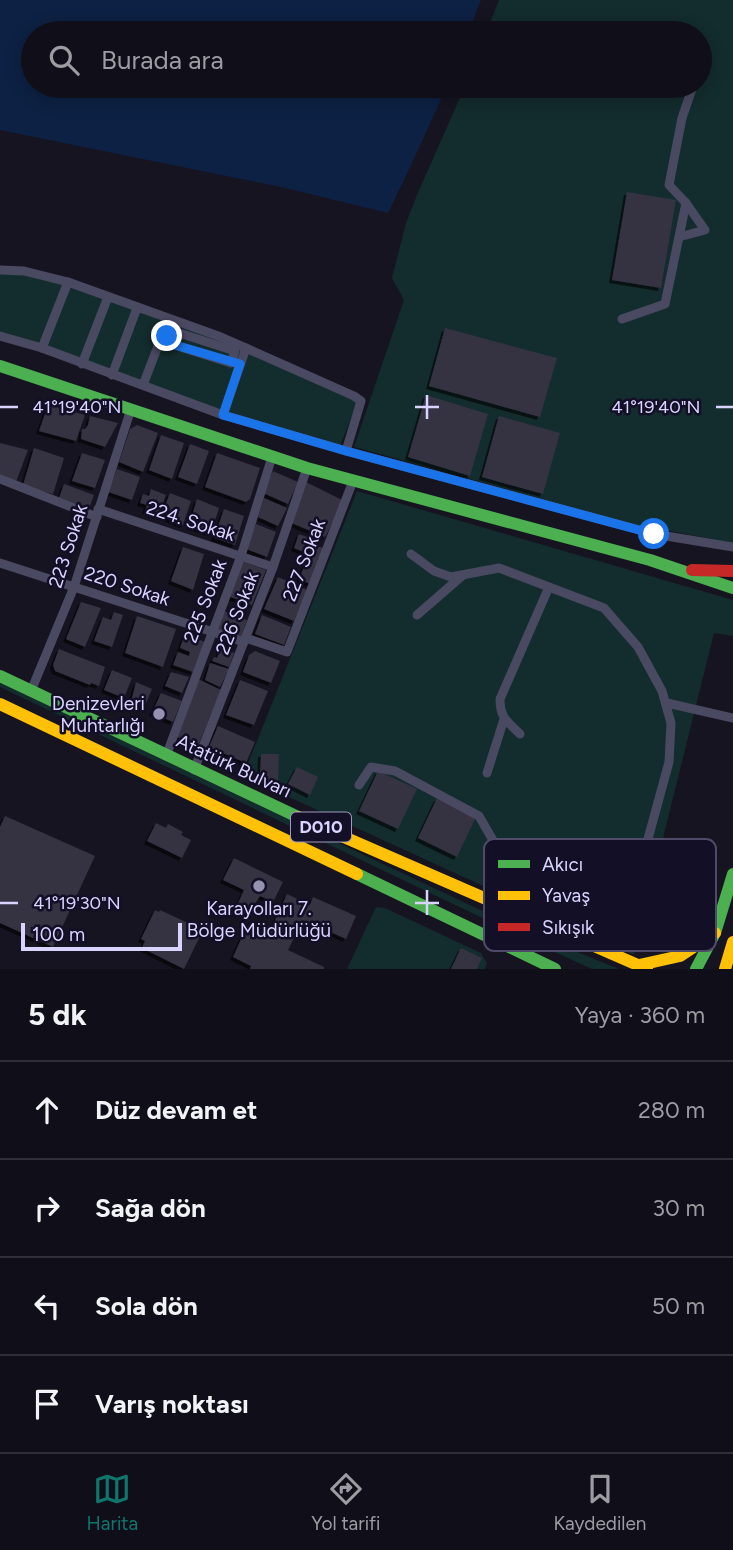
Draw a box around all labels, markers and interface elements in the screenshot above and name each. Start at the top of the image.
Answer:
search box [21,21,712,98]
icon: search [45,41,83,79]
text: Burada ara [101,44,224,76]
route end [151,320,182,351]
text: 41°19'40"N [33,396,121,418]
text: 41°19'40"N [612,396,700,418]
street label: 224. Sokak [144,496,239,546]
street label: 223 Sokak [44,500,93,591]
street label: 227 Sokak [278,515,331,605]
route start [638,518,669,549]
street label: 225 Sokak [179,555,232,646]
street label: 220 Sokak [81,561,173,611]
street label: 226 Sokak [211,567,264,658]
place label: Denizevleri Muhtarlığı [52,692,145,737]
marker: Denizevleri Muhtarlığı [151,706,167,722]
street label: Atatürk Bulvarı [173,729,295,803]
road number: D010 [291,812,351,842]
legend [484,839,716,951]
text: Akıcı [542,853,583,876]
marker: Karayolları 7. Bölge Müdürlüğü [251,878,267,894]
text: Yavaş [542,884,590,907]
text: 41°19'30"N [33,892,121,914]
place label: Karayolları 7. Bölge Müdürlüğü [187,897,331,942]
text: Sıkışık [542,916,595,939]
scale bar [21,920,182,952]
text: 100 m [32,923,85,946]
text: 5 dk [28,996,87,1033]
text: Yaya · 360 m [575,1001,705,1029]
icon: ahead [28,1091,66,1129]
text: Düz devam et [95,1094,257,1126]
text: 280 m [638,1096,705,1124]
icon: right [28,1189,66,1227]
text: Sağa dön [95,1192,206,1224]
text: 30 m [652,1194,705,1222]
icon: left [28,1287,66,1325]
text: Sola dön [95,1290,198,1322]
text: 50 m [652,1292,705,1320]
icon: arrive [28,1385,66,1423]
text: Varış noktası [95,1388,249,1420]
tab: Harita [87,1470,138,1535]
tab: Yol tarifi [311,1470,380,1535]
tab: Kaydedilen [554,1470,646,1535]

